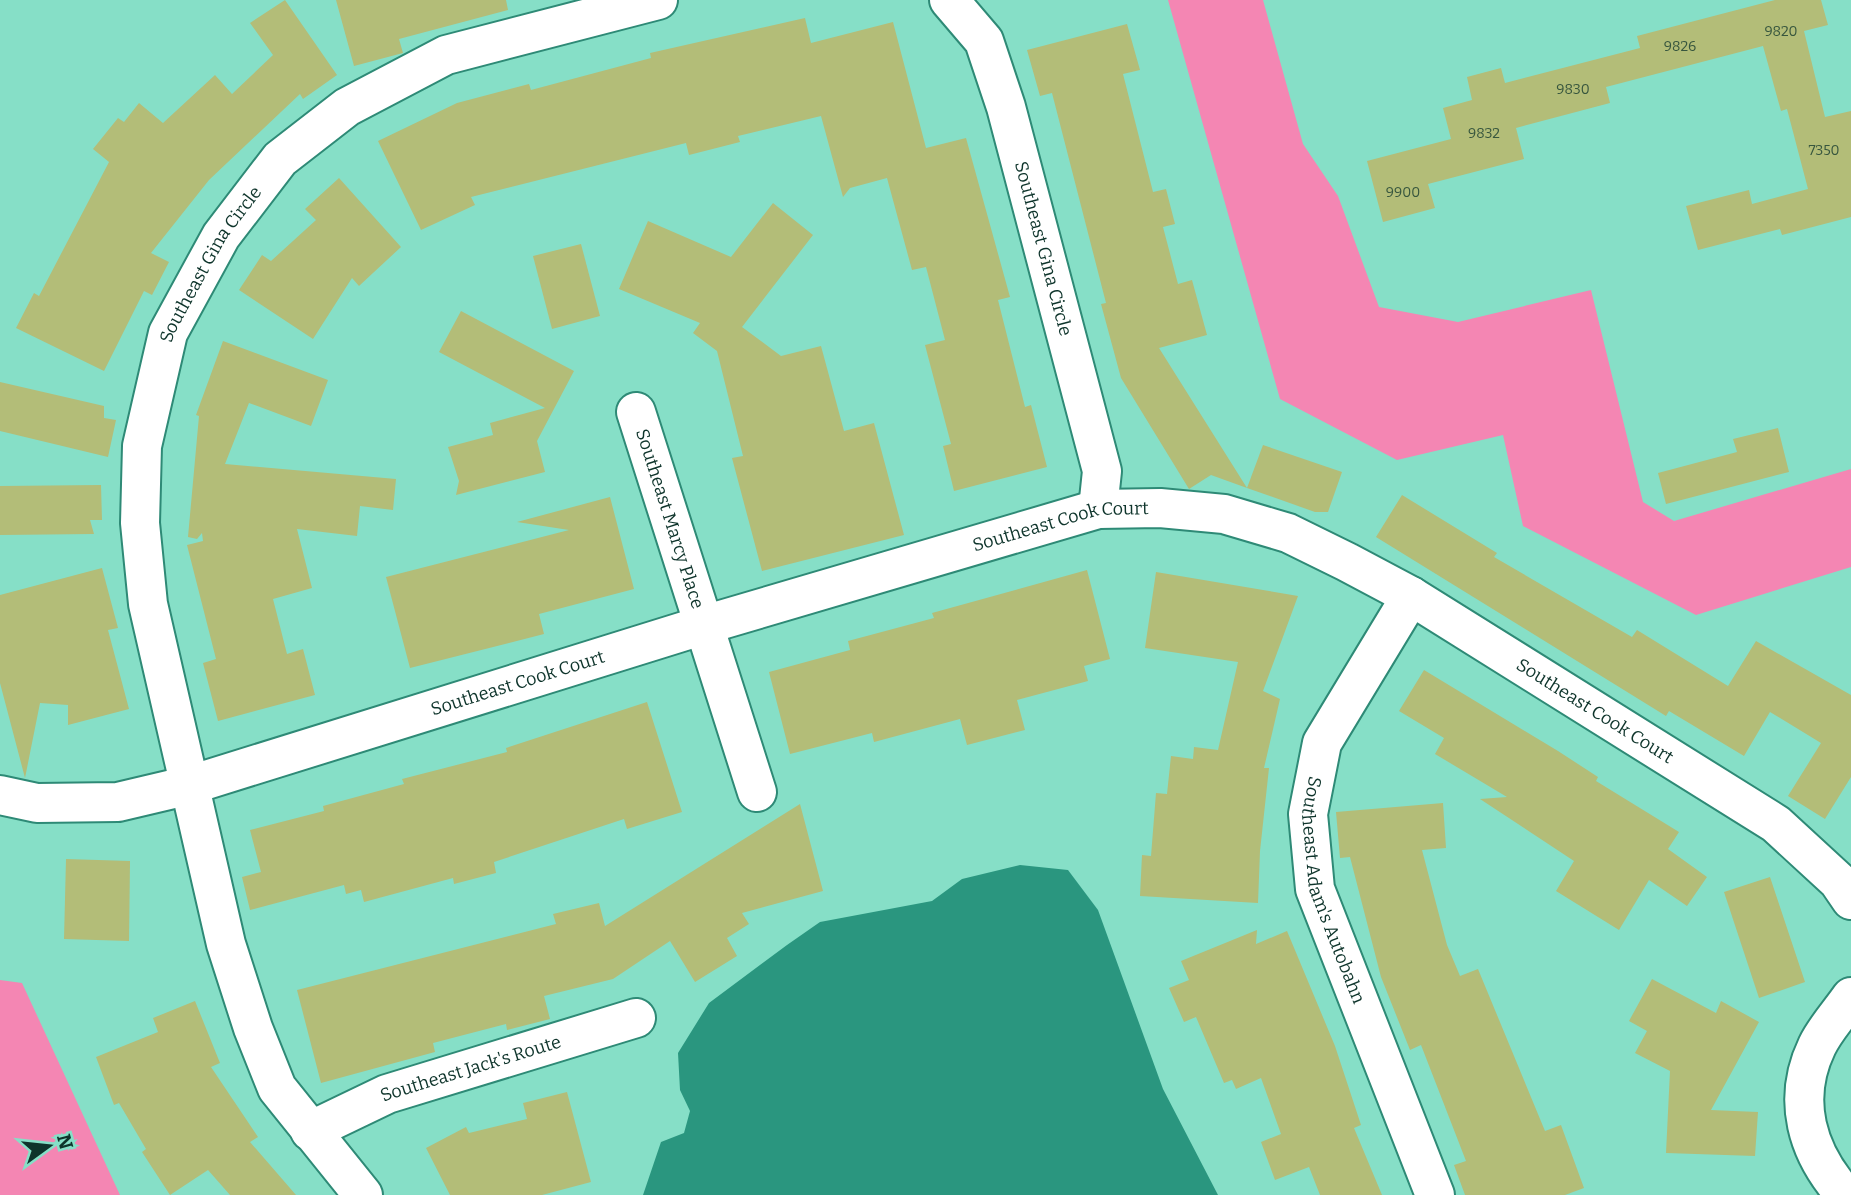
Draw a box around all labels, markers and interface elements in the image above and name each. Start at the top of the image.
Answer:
house number: 9820 [1764,23,1798,40]
house number: 9826 [1664,38,1696,55]
house number: 9830 [1556,81,1590,98]
house number: 9832 [1468,125,1500,142]
house number: 7350 [1808,142,1840,159]
street label: Southeast Gina Circle [1010,159,1077,338]
street label: Southeast Gina Circle [155,182,266,344]
house number: 9900 [1386,184,1420,201]
street label: Southeast Marcy Place [631,426,709,611]
street label: Southeast Cook Court [970,497,1149,556]
street label: Southeast Cook Court [428,645,608,720]
street label: Southeast Cook Court [1512,654,1678,768]
street label: Southeast Adam's Autobahn [1297,775,1370,1007]
street label: Southeast Jack's Route [377,1031,564,1107]
north arrow [14,1111,84,1181]
text: N [52,1132,78,1152]

